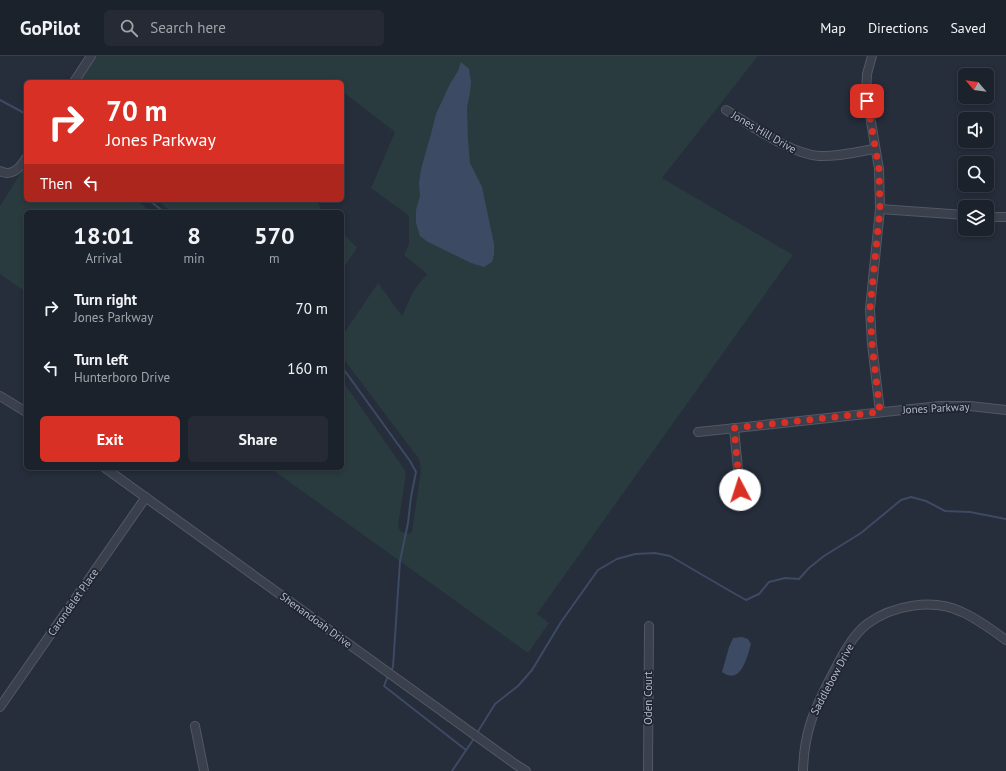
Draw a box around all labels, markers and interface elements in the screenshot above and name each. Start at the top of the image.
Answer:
search box [104,10,384,46]
text: GoPilot [20,16,80,40]
icon: search [118,17,140,39]
text: Search here [150,18,226,37]
text: Map [820,19,846,37]
text: Directions [868,19,928,37]
text: Saved [950,19,986,37]
north arrow [958,68,994,104]
map controls [958,68,994,236]
pin [850,84,884,118]
icon: arrive [856,90,878,112]
text: 70 m [106,92,167,129]
icon: right [40,96,92,148]
street label: Jones Hill Drive [728,107,799,156]
button: sound [958,112,994,148]
text: Jones Parkway [106,128,216,151]
button: search [958,156,994,192]
icon: left [80,172,102,194]
text: Then [40,174,72,193]
button: layers [958,200,994,236]
text: 18:01 [73,220,134,251]
text: 8 [187,220,201,251]
text: 570 [254,220,295,251]
text: Arrival [86,250,122,267]
text: min [183,250,205,267]
text: m [269,250,280,267]
text: Turn right [74,290,137,309]
icon: right [40,297,62,319]
text: 70 m [295,299,328,318]
text: Jones Parkway [74,309,153,326]
text: Turn left [74,350,128,369]
icon: left [40,357,62,379]
text: 160 m [287,359,328,378]
text: Hunterboro Drive [74,369,170,386]
street label: Jones Parkway [901,399,971,417]
button: Exit [40,416,180,462]
button: Share [188,416,328,462]
position arrow [719,469,761,511]
street label: Carondelet Place [45,565,102,638]
street label: Shenandoah Drive [277,589,355,651]
street label: Saddlebow Drive [807,640,857,717]
street label: Oden Court [641,671,655,725]

